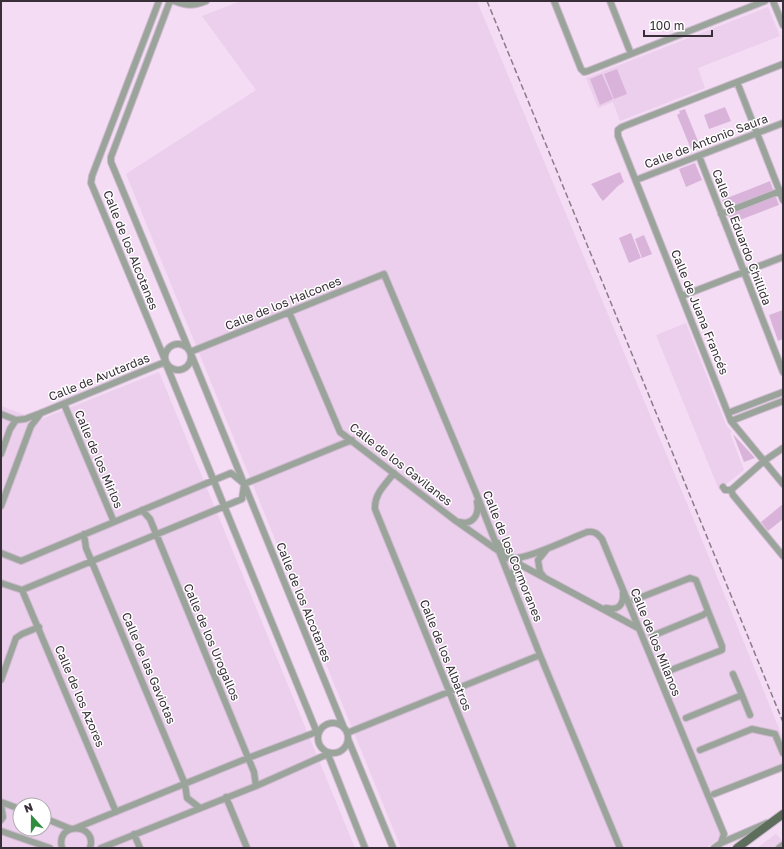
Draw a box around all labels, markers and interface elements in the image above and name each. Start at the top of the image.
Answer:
scale bar [644,12,712,38]
text: 100 m [650,18,684,33]
street label: Calle de Antonio Saura [642,111,770,171]
street label: Calle de Eduardo Chillida [709,167,775,307]
street label: Calle de los Alcotanes [100,188,162,312]
street label: Calle de Juana Francés [668,247,732,377]
street label: Calle de los Halcones [223,273,343,333]
street label: Calle de Avutardas [46,350,152,404]
street label: Calle de los Mirlos [71,407,127,511]
street label: Calle de los Gavilanes [347,419,455,509]
street label: Calle de los Cormoranes [480,488,546,624]
street label: Calle de los Alcotanes [273,540,335,664]
street label: Calle de los Urogallos [181,581,243,703]
street label: Calle de los Milanos [627,586,685,698]
street label: Calle de los Albatros [417,597,475,713]
street label: Calle de las Gaviotas [119,610,179,726]
street label: Calle de los Azores [52,643,108,749]
north arrow [12,797,52,837]
text: N [22,800,34,815]

